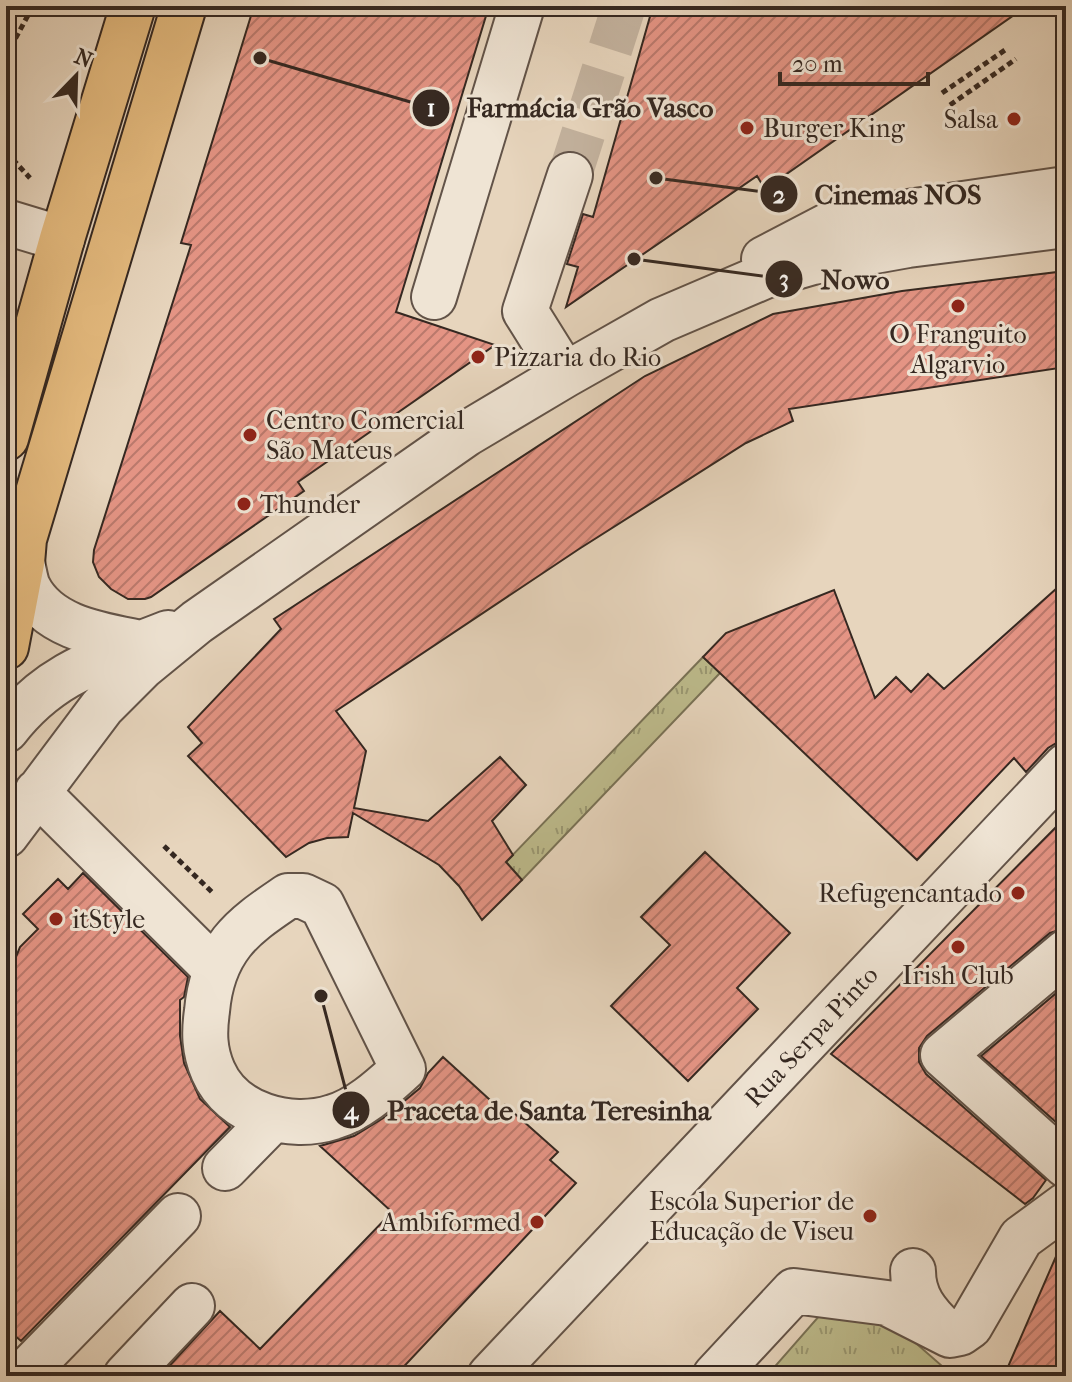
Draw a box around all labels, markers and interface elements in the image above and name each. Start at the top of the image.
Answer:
north arrow [36,36,116,116]
scale bar [780,36,928,86]
text: N [71,43,96,74]
text: 20 m [792,50,843,78]
callout: Farmácia Grão Vasco [411,82,729,134]
text: Farmácia Grão Vasco [467,91,713,124]
text: 1 [427,94,435,122]
place label: Salsa [944,104,999,135]
marker: Salsa [1005,110,1023,128]
place label: Burger King [763,113,906,144]
marker: Burger King [738,119,756,137]
callout: Cinemas NOS [759,168,998,220]
text: Cinemas NOS [814,178,982,211]
text: 2 [773,181,785,209]
callout: Nowo [764,253,905,305]
text: Nowo [821,263,889,296]
text: 3 [779,265,789,293]
marker: O Franguito Algarvio [949,297,967,315]
place label: O Franguito Algarvio [889,319,1027,380]
place label: Pizzaria do Rio [494,342,661,373]
marker: Pizzaria do Rio [469,348,487,366]
place label: Centro Comercial São Mateus [266,405,464,466]
marker: Centro Comercial São Mateus [241,426,259,444]
place label: Thunder [260,489,360,520]
marker: Thunder [235,495,253,513]
place label: Refugencantado [818,878,1002,909]
marker: Refugencantado [1009,884,1027,902]
place label: itStyle [72,904,145,935]
marker: itStyle [47,910,65,928]
marker: Irish Club [949,938,967,956]
street label: Rua Serpa Pinto [738,959,885,1113]
place label: Irish Club [902,960,1014,991]
callout: Praceta de Santa Teresinha [331,1084,727,1136]
text: Praceta de Santa Teresinha [387,1094,712,1127]
text: 4 [343,1097,360,1126]
place label: Escola Superior de Educação de Viseu [649,1186,854,1247]
place label: Ambiformed [380,1207,522,1238]
marker: Escola Superior de Educação de Viseu [861,1207,879,1225]
marker: Ambiformed [528,1213,546,1231]

